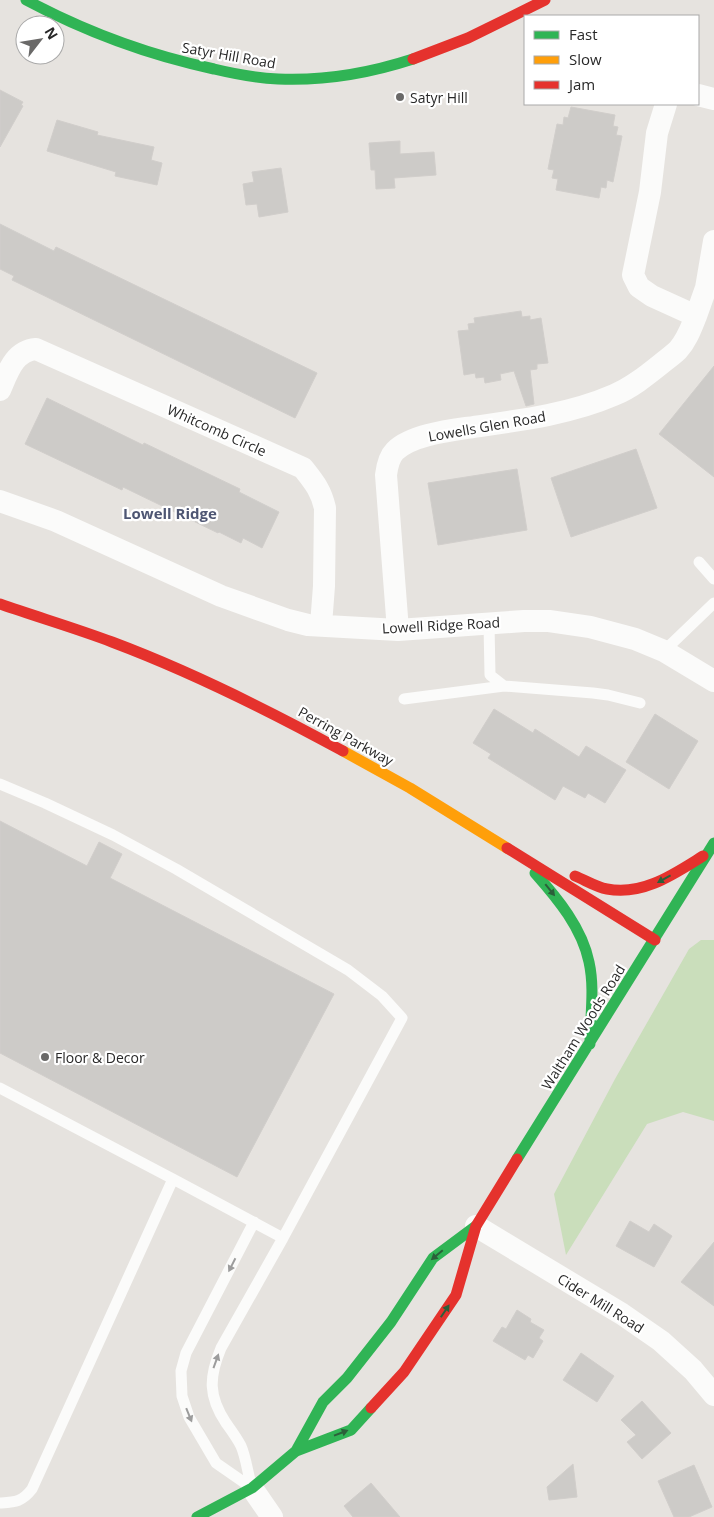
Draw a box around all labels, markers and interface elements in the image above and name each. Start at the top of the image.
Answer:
north arrow [15,15,65,65]
legend [524,15,699,105]
text: N [40,23,63,43]
text: Fast [569,24,598,44]
street label: Satyr Hill Road [181,37,277,73]
text: Slow [569,49,602,69]
text: Jam [567,74,595,94]
place label: Satyr Hill [410,88,468,107]
marker: Satyr Hill [394,91,406,103]
street label: Whitcomb Circle [164,400,270,460]
street label: Lowells Glen Road [427,406,547,446]
district label: Lowell Ridge [123,503,217,523]
street label: Lowell Ridge Road [381,612,501,638]
street label: Perring Parkway [295,702,398,770]
one-way arrow [657,874,671,883]
one-way arrow [544,883,555,896]
street label: Waltham Woods Road [537,961,629,1093]
place label: Floor & Decor [55,1048,145,1067]
marker: Floor & Decor [39,1051,51,1063]
one-way arrow [432,1249,444,1261]
one-way arrow [228,1258,236,1272]
street label: Cider Mill Road [554,1269,648,1337]
one-way arrow [440,1304,450,1318]
one-way arrow [212,1353,220,1368]
one-way arrow [185,1408,193,1422]
one-way arrow [334,1429,349,1437]

